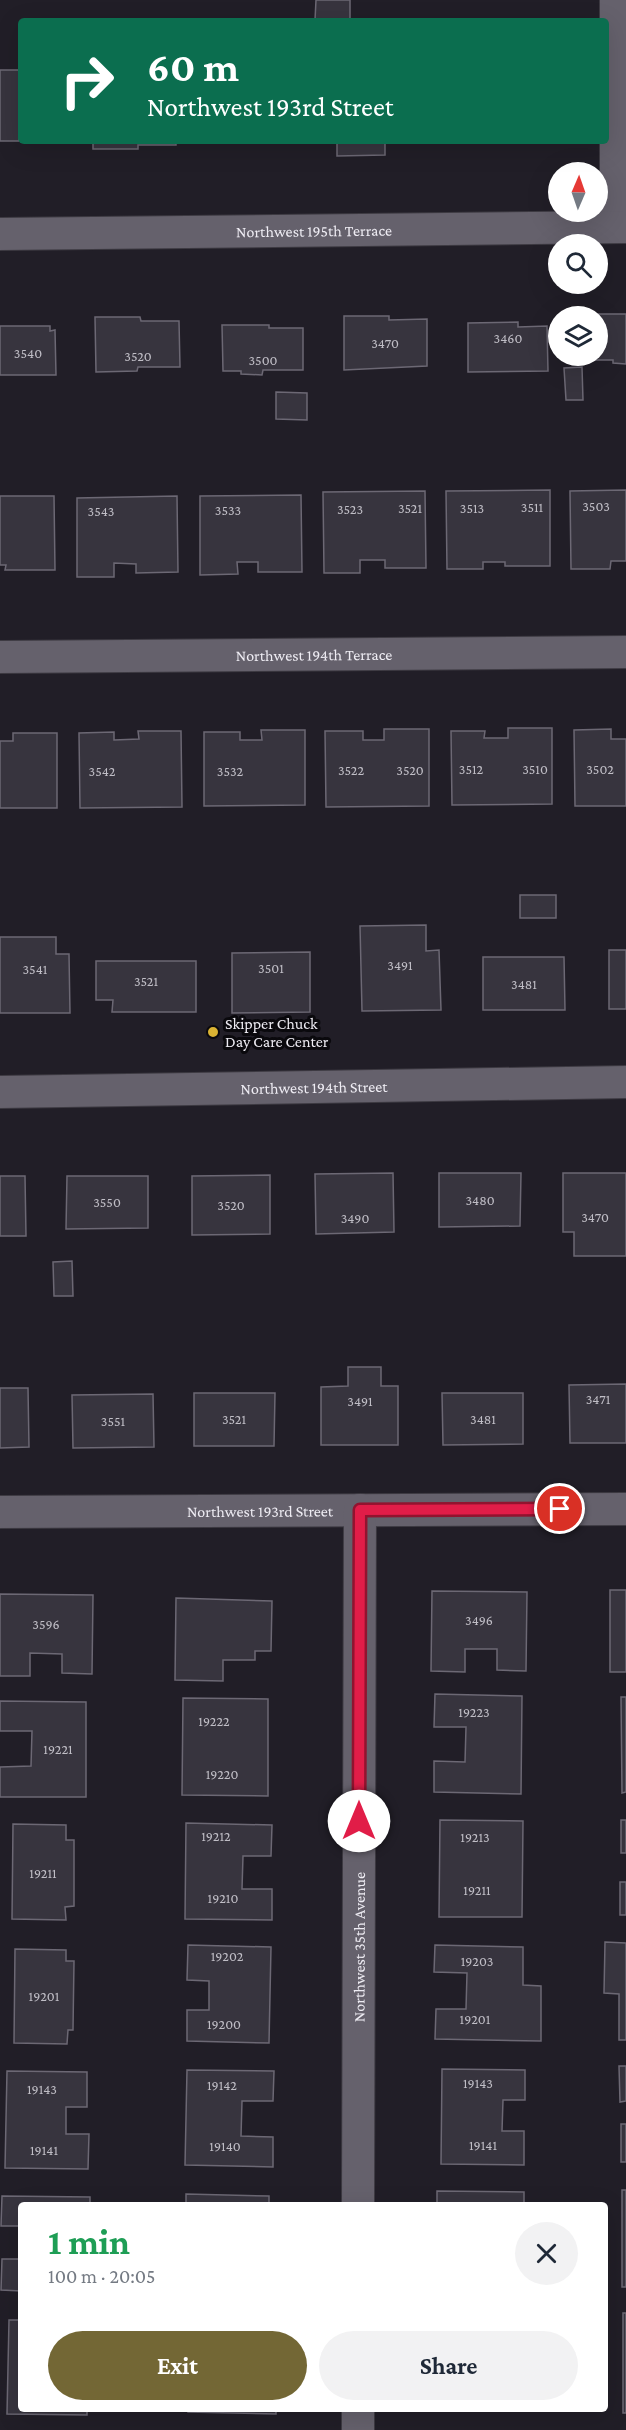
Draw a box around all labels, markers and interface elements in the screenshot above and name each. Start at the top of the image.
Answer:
icon: right [48,42,126,120]
text: 60 m [147,43,239,90]
text: Northwest 193rd Street [147,92,394,122]
north arrow [548,162,608,222]
map controls [548,162,608,366]
street label: Northwest 195th Terrace [236,221,392,240]
button: search [548,234,608,294]
button: layers [548,306,608,366]
house number: 3460 [494,330,522,346]
house number: 3470 [371,335,399,351]
house number: 3540 [14,345,42,361]
house number: 3520 [124,348,152,364]
house number: 3500 [248,352,278,368]
house number: 3503 [582,498,610,514]
house number: 3511 [521,499,544,515]
house number: 3521 [398,500,422,516]
house number: 3513 [460,500,484,516]
house number: 3523 [337,501,363,517]
house number: 3533 [215,502,241,518]
house number: 3543 [88,503,114,519]
street label: Northwest 194th Terrace [236,645,392,664]
house number: 3512 [459,761,484,777]
house number: 3510 [522,761,548,777]
house number: 3502 [586,761,614,777]
house number: 3522 [338,762,364,778]
house number: 3520 [396,762,424,778]
house number: 3542 [89,763,116,779]
house number: 3532 [217,763,243,779]
house number: 3491 [387,957,413,973]
house number: 3501 [258,960,284,976]
house number: 3541 [22,961,48,977]
house number: 3521 [134,973,158,989]
house number: 3481 [511,976,537,992]
place label: Skipper Chuck Day Care Center [225,1015,329,1051]
marker: Skipper Chuck Day Care Center [206,1025,220,1039]
street label: Northwest 194th Street [240,1077,388,1097]
house number: 3480 [465,1192,495,1208]
house number: 3550 [93,1194,121,1210]
house number: 3520 [217,1197,245,1213]
house number: 3470 [581,1209,609,1225]
house number: 3490 [341,1210,369,1226]
house number: 3471 [586,1391,611,1407]
house number: 3491 [347,1393,373,1409]
house number: 3521 [222,1411,246,1427]
house number: 3481 [470,1411,496,1427]
house number: 3551 [101,1413,125,1429]
pin [534,1483,585,1534]
icon: arrive [543,1492,576,1525]
street label: Northwest 193rd Street [187,1502,334,1520]
house number: 3496 [465,1612,493,1628]
house number: 3596 [32,1616,60,1632]
house number: 19223 [458,1704,490,1720]
house number: 19222 [198,1713,230,1729]
house number: 19221 [43,1741,73,1757]
house number: 19220 [206,1766,238,1782]
position arrow [327,1789,391,1853]
house number: 19212 [201,1828,231,1844]
house number: 19213 [460,1829,490,1845]
house number: 19211 [29,1865,57,1881]
street label: Northwest 35th Avenue [350,1872,367,2022]
house number: 19211 [463,1882,491,1898]
house number: 19210 [208,1890,238,1906]
house number: 19202 [211,1948,244,1964]
house number: 19203 [461,1953,493,1969]
house number: 19201 [29,1988,60,2004]
house number: 19201 [460,2011,491,2027]
house number: 19200 [207,2016,241,2032]
house number: 19143 [463,2075,493,2091]
house number: 19142 [207,2077,237,2093]
house number: 19143 [27,2081,57,2097]
house number: 19141 [469,2137,497,2153]
house number: 19140 [209,2138,241,2154]
house number: 19141 [30,2142,58,2158]
text: 1 min [48,2222,130,2262]
button: close [515,2222,578,2285]
text: 100 m · 20:05 [48,2265,156,2287]
button: Exit [48,2331,307,2400]
button: Share [319,2331,578,2400]

